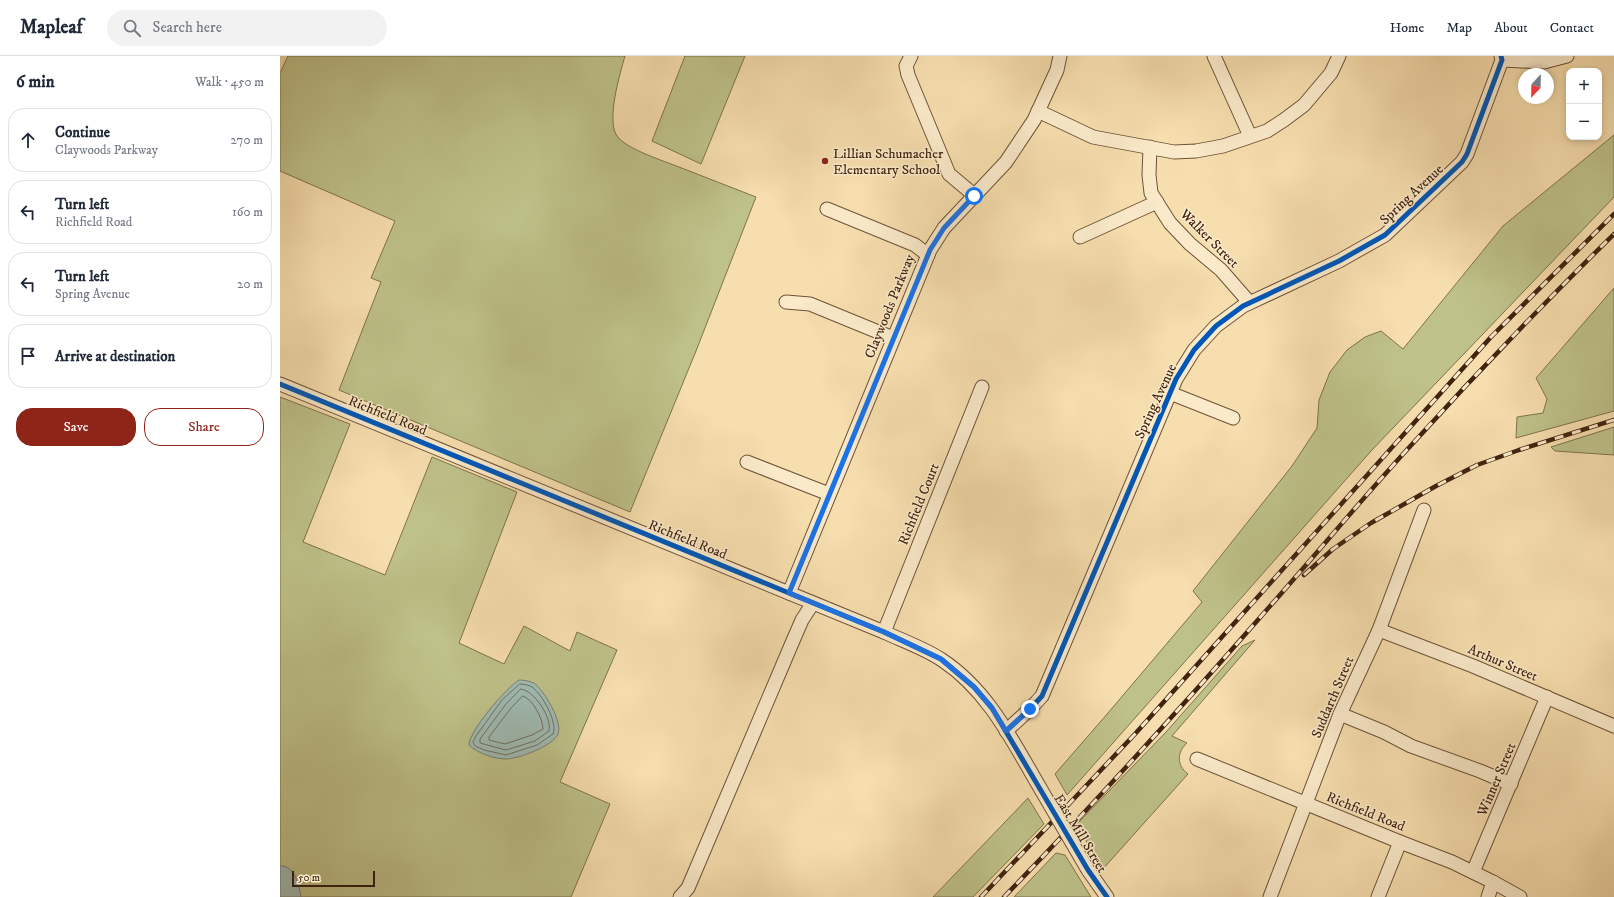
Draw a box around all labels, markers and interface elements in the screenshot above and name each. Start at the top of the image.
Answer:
search box [107,10,387,46]
text: Mapleaf [20,16,83,39]
icon: search [121,17,143,39]
text: Search here [153,18,222,37]
text: Home [1390,19,1424,37]
text: Map [1446,19,1472,37]
text: About [1494,19,1528,37]
text: Contact [1550,19,1594,37]
north arrow [1518,68,1554,104]
map controls [1566,68,1602,140]
button: + [1566,68,1602,104]
text: 6 min [16,71,55,93]
text: Walk · 450 m [195,74,264,90]
button: − [1566,104,1602,140]
text: Continue [55,123,110,142]
icon: ahead [17,129,39,151]
text: 270 m [231,132,263,148]
text: Claywoods Parkway [55,142,158,158]
place label: Lillian Schumacher Elementary School [833,145,944,179]
marker: Lillian Schumacher Elementary School [820,156,830,166]
street label: Spring Avenue [1376,161,1447,229]
route start [965,187,983,205]
text: Turn left [55,195,109,214]
icon: left [17,201,39,223]
text: 160 m [232,204,263,220]
street label: Walker Street [1175,205,1243,272]
text: Richfield Road [55,214,132,230]
street label: Claywoods Parkway [861,251,919,361]
text: Turn left [55,267,109,286]
icon: left [17,273,39,295]
text: 20 m [237,276,263,292]
text: Spring Avenue [55,286,130,302]
icon: arrive [17,345,39,367]
text: Arrive at destination [55,347,175,366]
street label: Spring Avenue [1131,361,1181,442]
street label: Richfield Road [346,392,430,440]
button: Save [16,408,136,446]
button: Share [144,408,264,446]
street label: Richfield Court [894,460,944,548]
street label: Richfield Road [646,516,730,564]
street label: Arthur Street [1465,640,1541,686]
street label: Suddarth Street [1308,653,1358,741]
route end [1021,700,1039,718]
street label: Winner Street [1473,739,1521,820]
street label: Richfield Road [1324,788,1408,836]
street label: East Mill Street [1050,791,1111,877]
scale bar [292,869,375,888]
text: 50 m [298,871,320,885]

